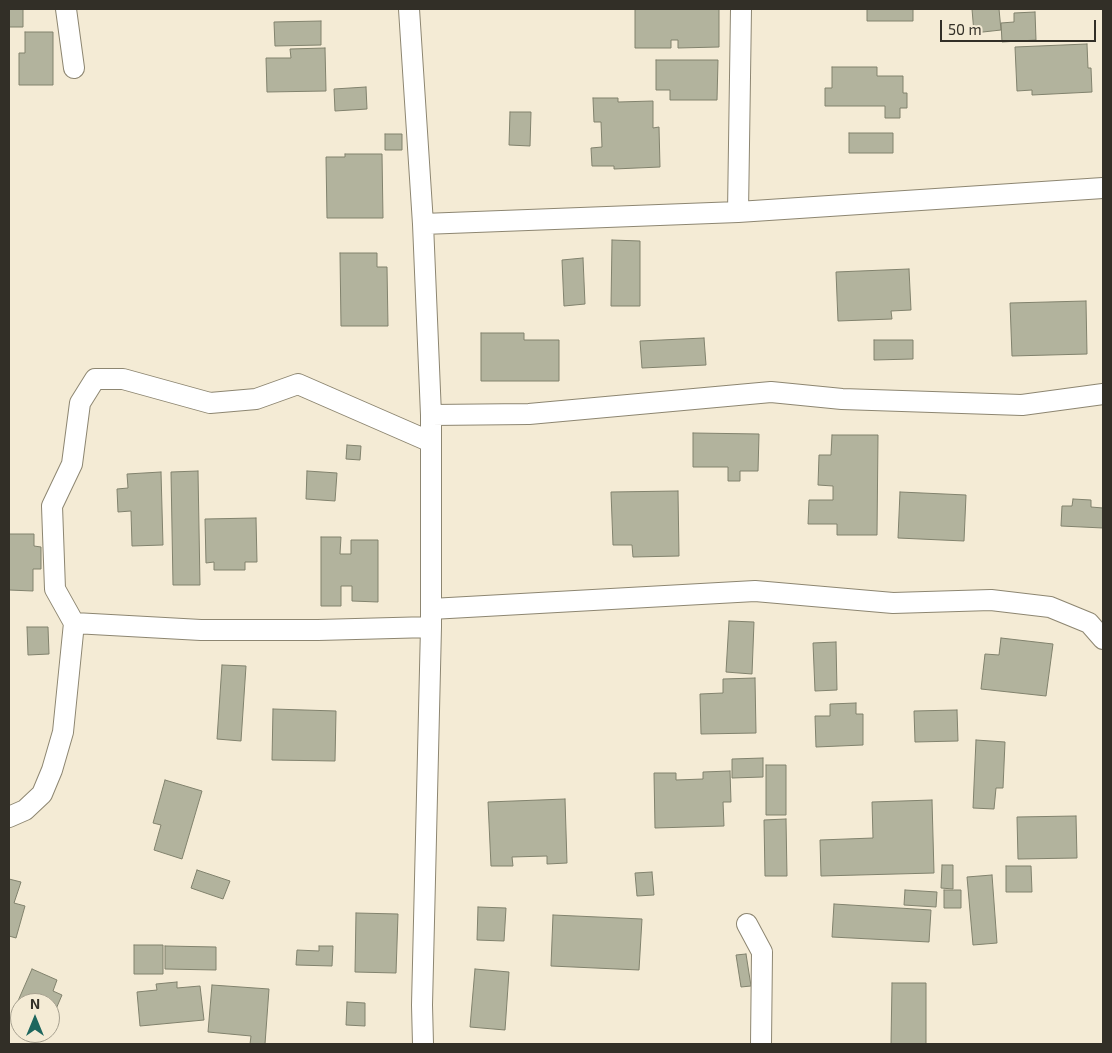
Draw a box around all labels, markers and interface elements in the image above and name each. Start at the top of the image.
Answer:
scale bar [942,10,1098,42]
text: 50 m [948,20,982,38]
north arrow [10,993,60,1043]
text: N [30,995,40,1012]

